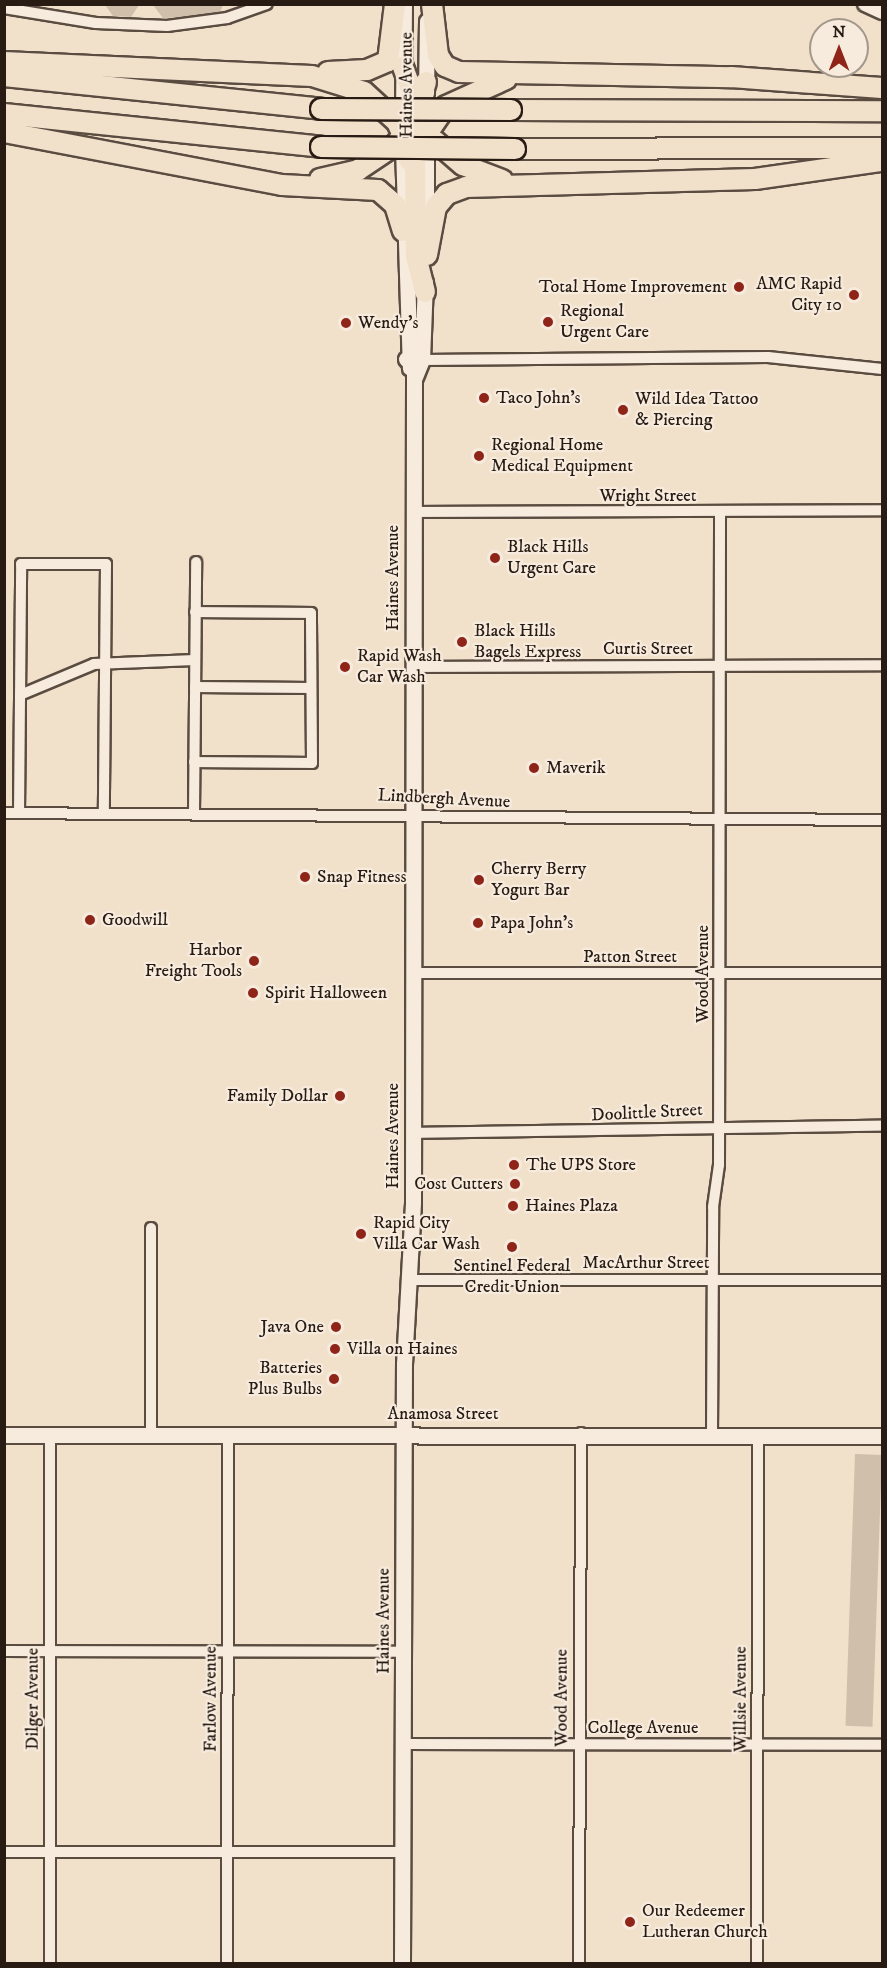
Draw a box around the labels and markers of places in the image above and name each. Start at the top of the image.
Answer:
place label: AMC Rapid City 10 [756,274,842,316]
place label: Total Home Improvement [539,276,727,298]
marker: Total Home Improvement [732,280,746,294]
marker: AMC Rapid City 10 [847,288,861,302]
place label: Regional Urgent Care [560,301,649,344]
place label: Wendy's [358,312,418,334]
marker: Regional Urgent Care [541,315,555,329]
marker: Wendy's [339,316,353,330]
place label: Taco John's [496,387,581,409]
place label: Wild Idea Tattoo & Piercing [635,389,758,432]
marker: Taco John's [477,391,491,405]
marker: Wild Idea Tattoo & Piercing [616,403,630,417]
place label: Regional Home Medical Equipment [491,435,633,478]
marker: Regional Home Medical Equipment [472,449,486,463]
place label: Black Hills Urgent Care [507,537,596,580]
marker: Black Hills Urgent Care [488,551,502,565]
place label: Black Hills Bagels Express [474,621,581,664]
marker: Black Hills Bagels Express [455,635,469,649]
place label: Rapid Wash Car Wash [357,646,442,688]
marker: Rapid Wash Car Wash [338,660,352,674]
place label: Maverik [546,757,606,779]
marker: Maverik [527,761,541,775]
place label: Cherry Berry Yogurt Bar [491,859,586,902]
place label: Snap Fitness [317,866,407,888]
marker: Snap Fitness [298,870,312,884]
marker: Cherry Berry Yogurt Bar [472,873,486,887]
place label: Goodwill [102,909,168,931]
place label: Papa John's [490,912,573,934]
marker: Goodwill [83,913,97,927]
marker: Papa John's [471,916,485,930]
place label: Harbor Freight Tools [145,940,242,982]
marker: Harbor Freight Tools [247,954,261,968]
place label: Spirit Halloween [265,982,387,1004]
marker: Spirit Halloween [246,986,260,1000]
place label: Family Dollar [227,1085,328,1107]
marker: Family Dollar [333,1089,347,1103]
place label: The UPS Store [526,1154,636,1176]
marker: The UPS Store [507,1158,521,1172]
place label: Cost Cutters [414,1173,503,1195]
marker: Cost Cutters [508,1177,522,1191]
place label: Haines Plaza [525,1195,618,1217]
marker: Haines Plaza [506,1199,520,1213]
place label: Rapid City Villa Car Wash [373,1213,480,1256]
marker: Rapid City Villa Car Wash [354,1227,368,1241]
marker: Sentinel Federal Credit Union [505,1240,519,1254]
place label: Sentinel Federal Credit Union [454,1256,570,1298]
place label: Java One [261,1316,324,1338]
marker: Java One [329,1320,343,1334]
place label: Villa on Haines [347,1338,457,1360]
marker: Villa on Haines [328,1342,342,1356]
place label: Batteries Plus Bulbs [248,1358,322,1400]
marker: Batteries Plus Bulbs [327,1372,341,1386]
place label: Our Redeemer Lutheran Church [642,1901,768,1944]
marker: Our Redeemer Lutheran Church [623,1915,637,1929]

